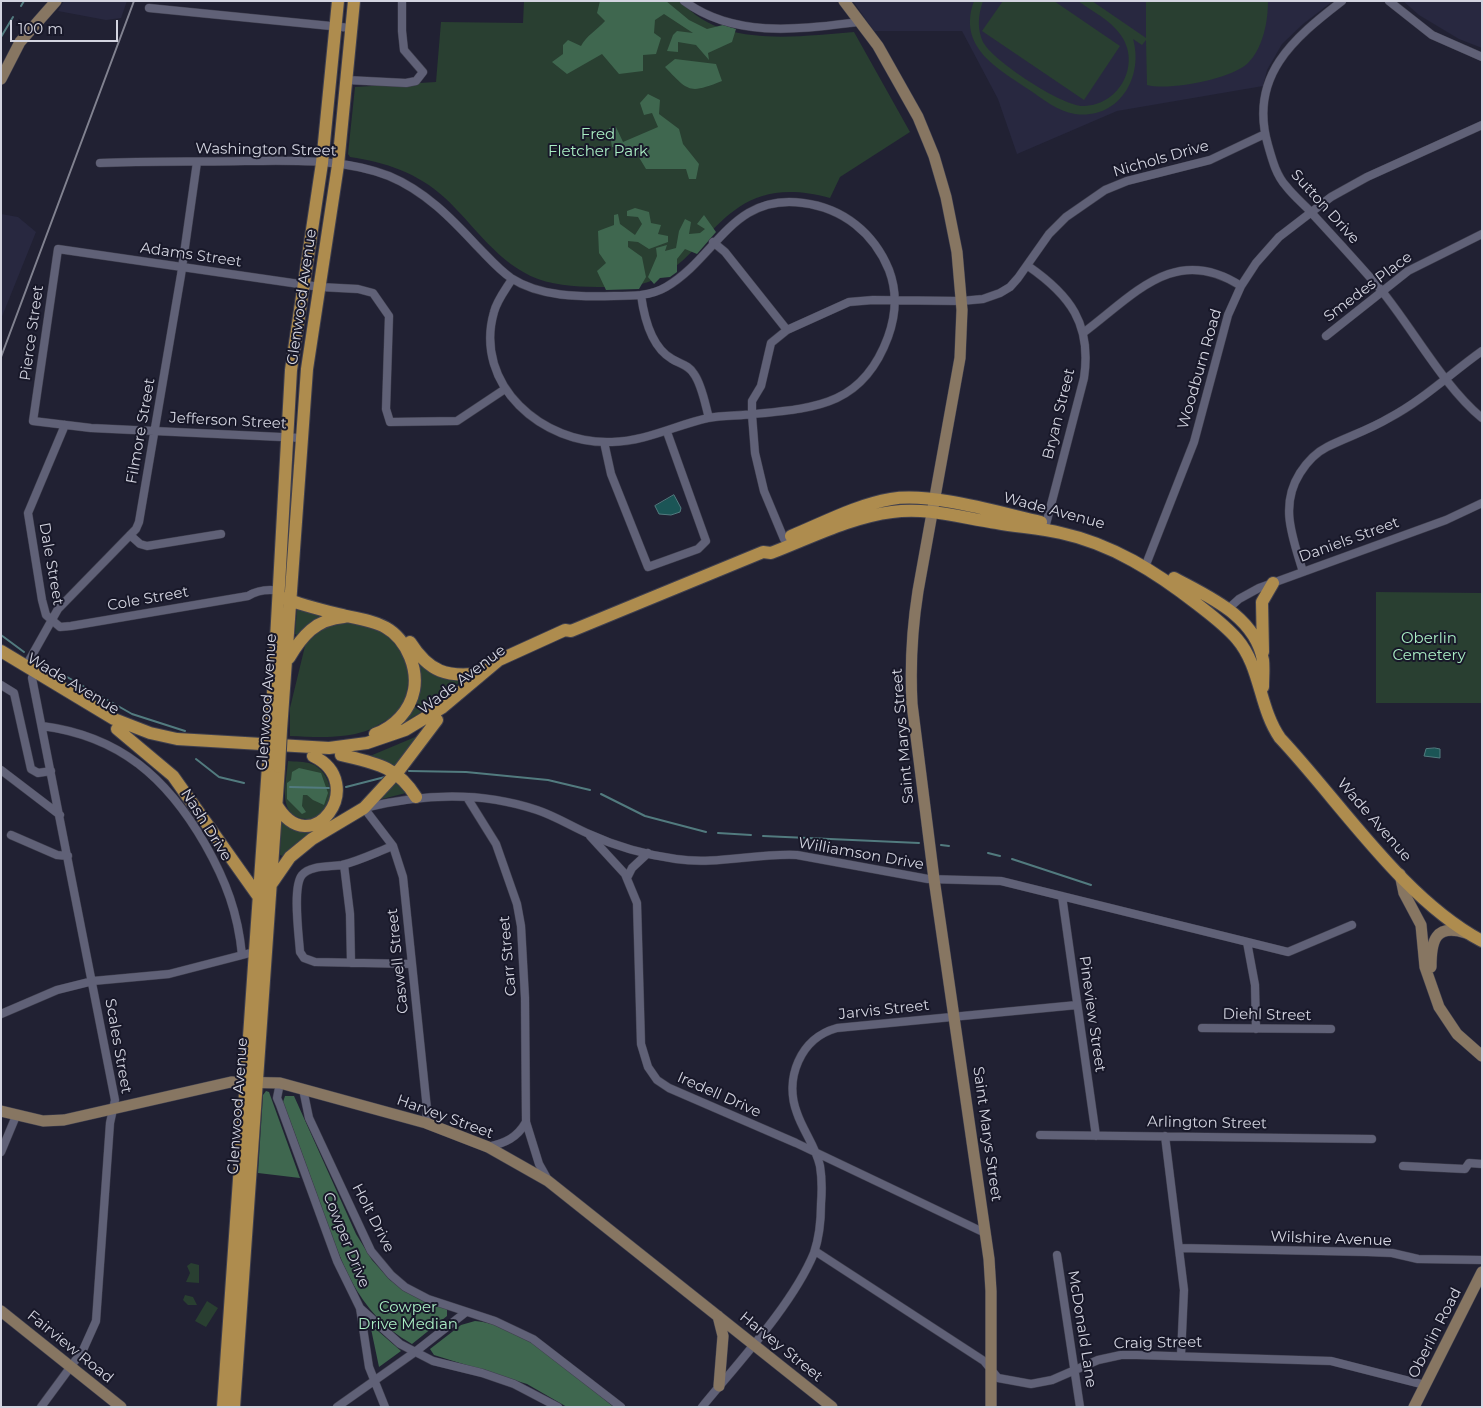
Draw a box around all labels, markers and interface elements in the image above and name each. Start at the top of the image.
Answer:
scale bar [12,10,120,42]
text: 100 m [18,19,63,38]
park label: Fred Fletcher Park [548,126,648,161]
street label: Nichols Drive [1111,137,1211,181]
street label: Washington Street [195,140,337,160]
street label: Sutton Drive [1287,166,1363,248]
street label: Glenwood Avenue [284,228,320,366]
street label: Adams Street [139,239,243,271]
street label: Smedes Place [1320,248,1416,326]
street label: Pierce Street [16,284,48,382]
street label: Woodburn Road [1174,307,1226,431]
street label: Bryan Street [1039,367,1079,461]
street label: Filmore Street [123,377,159,485]
street label: Jefferson Street [169,409,287,433]
street label: Wade Avenue [1001,489,1107,533]
street label: Daniels Street [1297,514,1401,566]
street label: Dale Street [35,521,67,607]
street label: Cole Street [106,583,190,615]
park label: Oberlin Cemetery [1392,630,1466,665]
street label: Glenwood Avenue [253,633,281,771]
street label: Wade Avenue [415,641,509,719]
street label: Wade Avenue [24,649,122,719]
street label: Saint Marys Street [888,667,918,805]
street label: Wade Avenue [1333,775,1415,865]
street label: Nash Drive [177,786,235,864]
street label: Williamson Drive [797,834,925,874]
street label: Caswell Street [384,907,412,1015]
street label: Carr Street [496,915,520,997]
street label: Pineview Street [1075,955,1109,1073]
street label: Jarvis Street [838,996,930,1024]
street label: Scales Street [101,997,135,1095]
street label: Diehl Street [1222,1005,1312,1025]
street label: Glenwood Avenue [224,1037,252,1175]
street label: Saint Marys Street [969,1065,1005,1203]
street label: Iredell Drive [674,1068,764,1122]
street label: Harvey Street [394,1091,496,1143]
street label: Arlington Street [1147,1113,1267,1133]
street label: Holt Drive [348,1181,398,1255]
street label: Cowper Drive [319,1190,373,1290]
street label: Wilshire Avenue [1270,1228,1392,1250]
street label: McDonald Lane [1064,1269,1100,1389]
street label: Oberlin Road [1404,1285,1466,1381]
park label: Cowper Drive Median [358,1299,458,1334]
street label: Fairview Road [23,1307,117,1387]
street label: Harvey Street [736,1308,826,1386]
street label: Craig Street [1114,1333,1202,1353]

